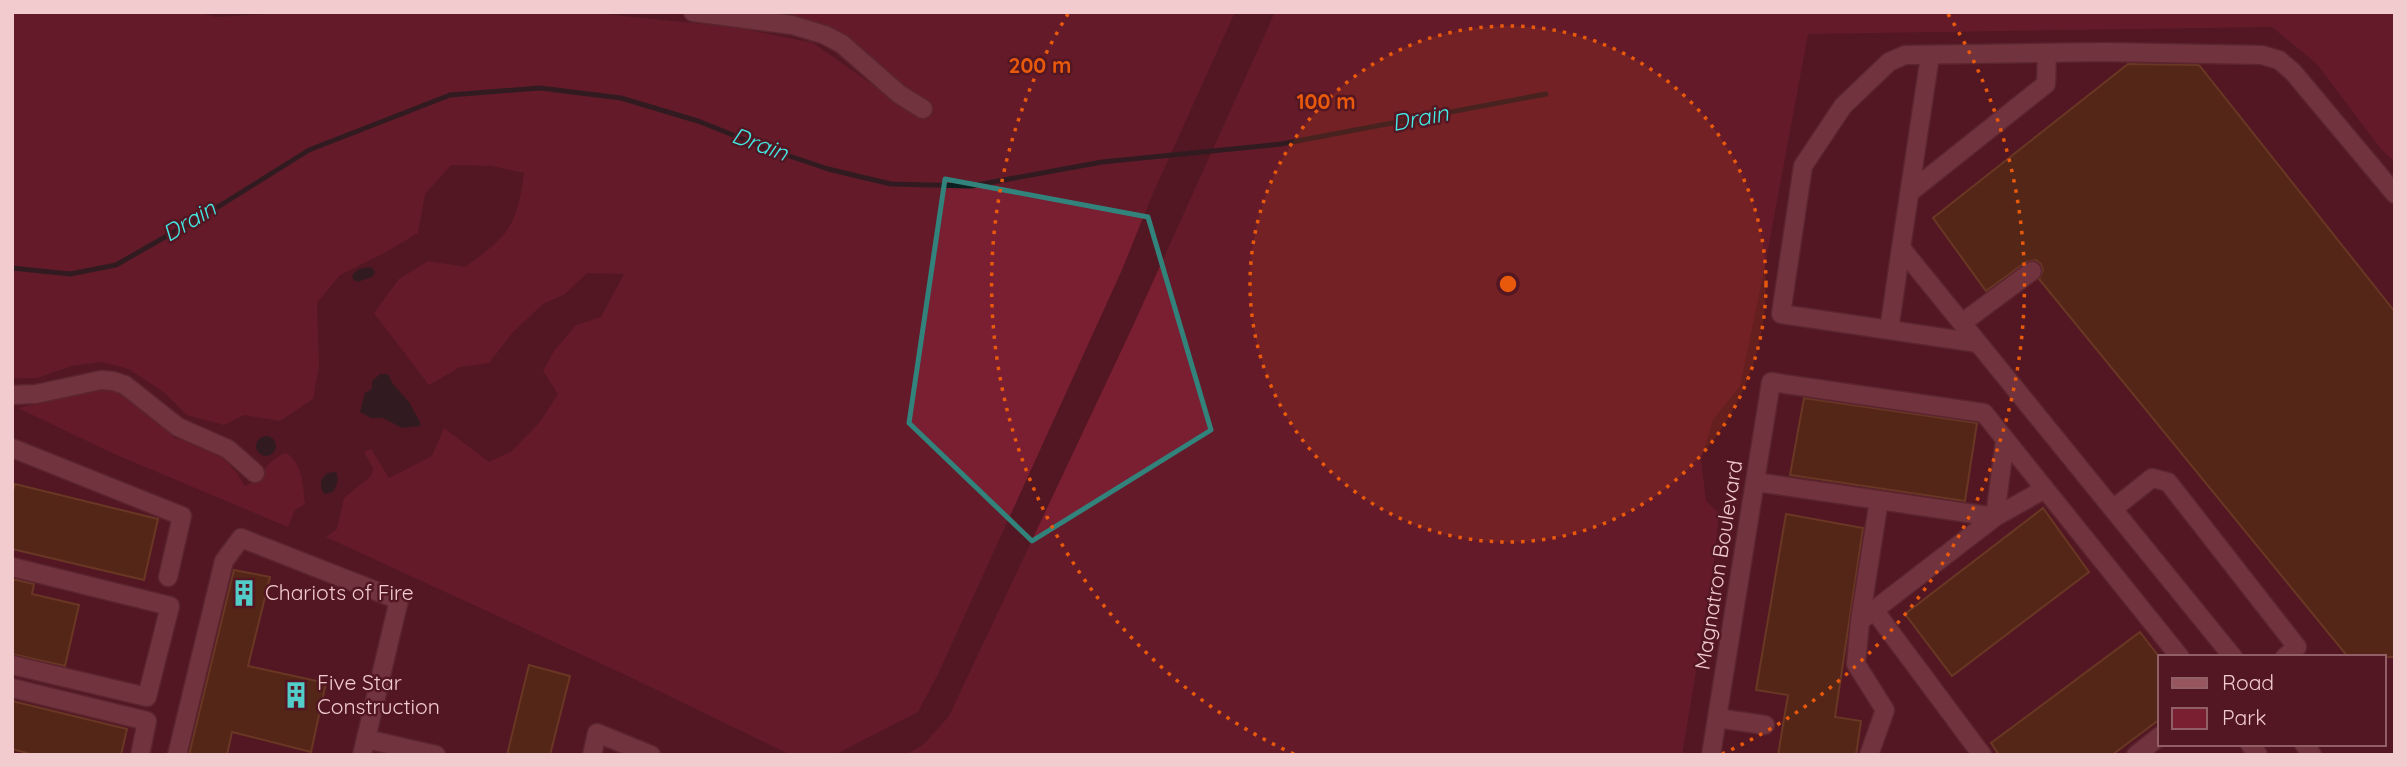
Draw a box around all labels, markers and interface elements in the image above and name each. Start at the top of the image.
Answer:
text: 200 m [1009,52,1071,78]
text: 100 m [1296,88,1356,114]
water label: Drain [1389,98,1451,137]
water label: Drain [728,120,793,167]
water label: Drain [157,193,221,248]
centre of rings [1496,272,1520,296]
street label: Magnatron Boulevard [1689,458,1747,672]
building icon: Chariots of Fire [229,578,259,608]
place label: Chariots of Fire [265,579,414,605]
legend [2158,655,2386,746]
place label: Five Star Construction [317,669,440,719]
text: Road [2222,669,2274,695]
building icon: Five Star Construction [281,680,311,710]
text: Park [2222,704,2266,730]

